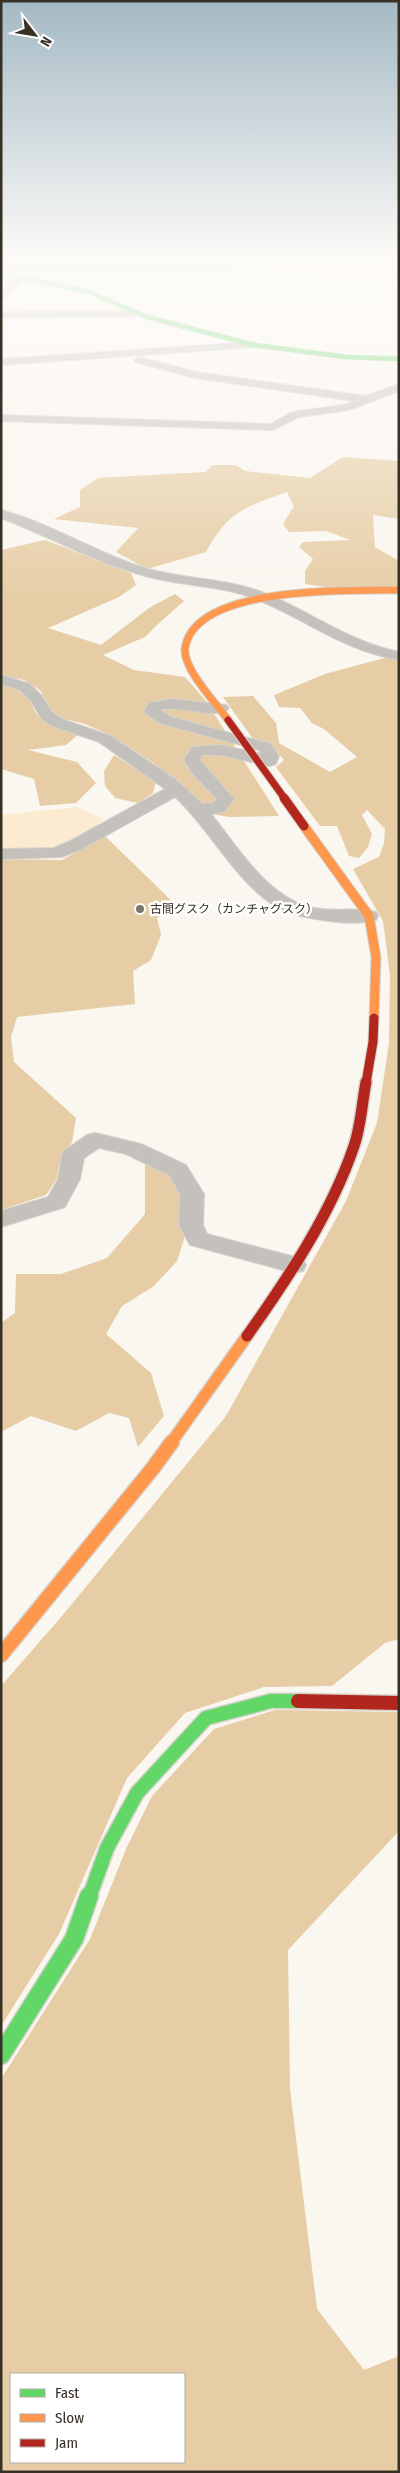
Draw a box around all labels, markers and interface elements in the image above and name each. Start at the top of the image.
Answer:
north arrow [10,10,60,60]
text: N [36,33,55,49]
place label: 古間グスク（カンチャグスク） [150,902,318,916]
marker: 古間グスク（カンチャグスク） [134,903,146,915]
legend [10,2373,185,2463]
text: Fast [55,2384,79,2402]
text: Slow [55,2409,84,2427]
text: Jam [55,2434,78,2452]

